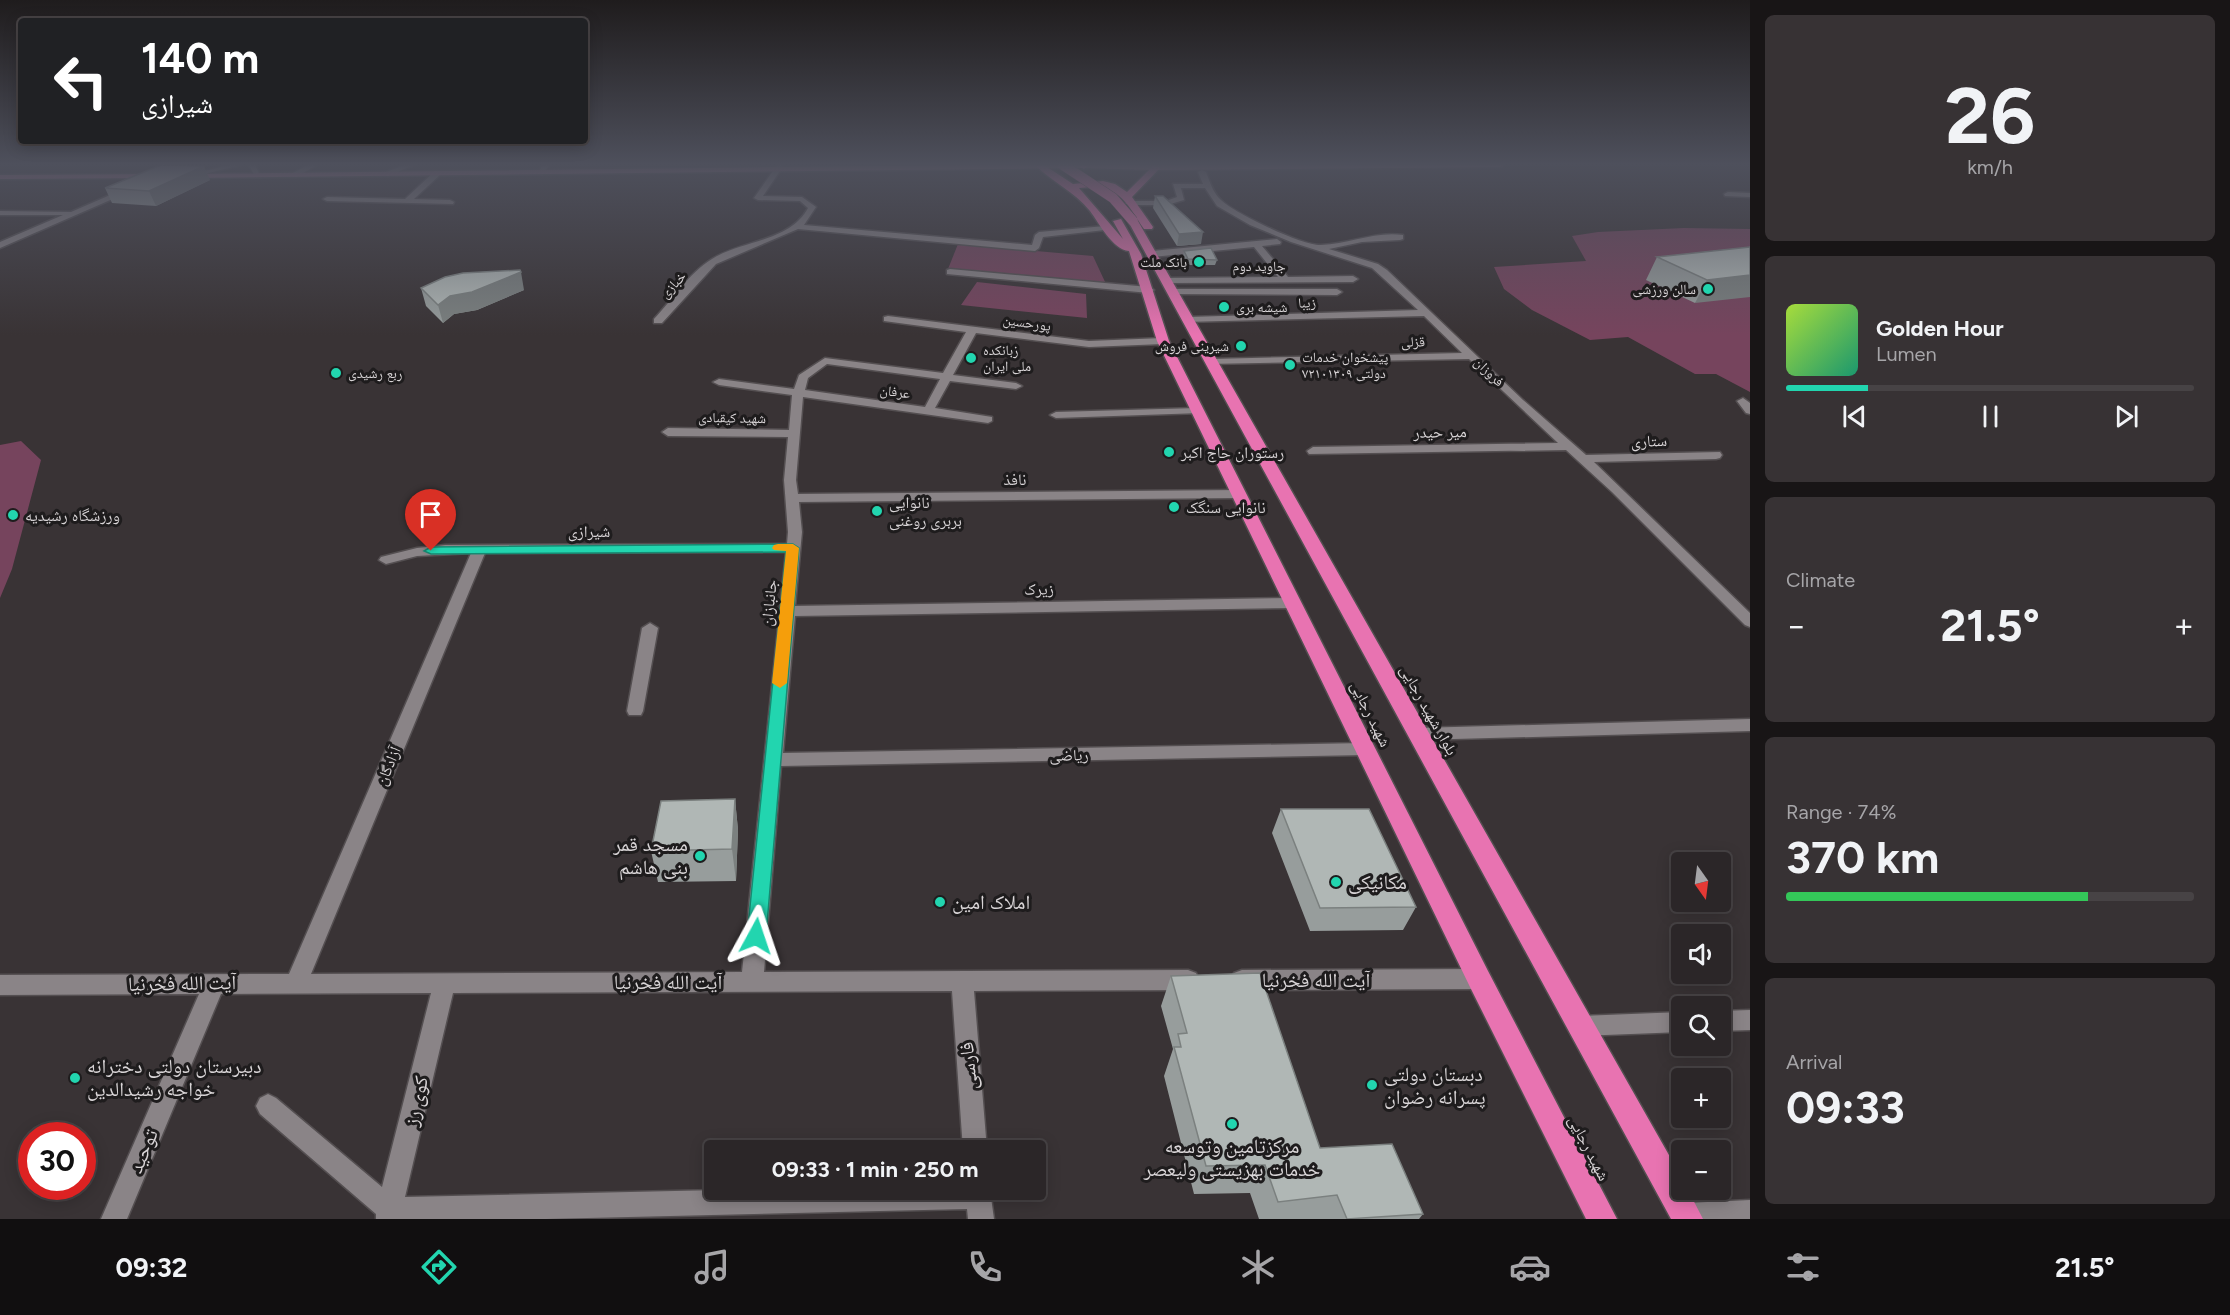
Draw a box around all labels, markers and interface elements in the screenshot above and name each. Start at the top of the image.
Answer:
text: 140 m [141,33,259,84]
icon: left [42,42,120,120]
text: 26 [1945,69,2035,163]
text: شیرازی [141,87,213,120]
text: km/h [1967,155,2013,179]
place label: بانک ملت [1140,254,1187,271]
marker: بانک ملت [1192,255,1206,269]
street label: جاوید دوم [1232,258,1286,276]
street label: خبازی [656,268,690,302]
place label: سالن ورزشی [1632,281,1696,298]
marker: سالن ورزشی [1701,282,1715,296]
street label: زیبا [1298,294,1316,312]
place label: شیشه بری [1236,299,1287,316]
marker: شیشه بری [1217,300,1231,314]
street label: پورحسین [1002,311,1052,335]
text: Golden Hour [1876,315,2004,342]
street label: قزلی [1401,333,1425,351]
place label: شیرینی فروش [1155,338,1229,355]
marker: شیرینی فروش [1234,339,1248,353]
place label: زبانکده ملی ایران [983,342,1031,375]
text: Lumen [1876,342,1937,366]
place label: پیشخوان خدمات دولتی ۷۲۱۰۱۳۰۹ [1302,349,1388,382]
marker: زبانکده ملی ایران [964,351,978,365]
street label: فروزان [1470,354,1508,390]
marker: پیشخوان خدمات دولتی ۷۲۱۰۱۳۰۹ [1283,358,1297,372]
place label: ربع رشیدی [348,365,402,383]
marker: ربع رشیدی [329,366,343,380]
street label: عرفان [879,382,911,402]
icon: previous [1838,400,1871,433]
icon: pause [1974,400,2007,433]
icon: next [2110,400,2143,433]
street label: شهید کیقبادی [698,409,766,427]
street label: میر حیدر [1412,422,1467,442]
street label: ستاری [1630,431,1668,452]
place label: رستوران حاج اکبر [1180,443,1284,463]
marker: رستوران حاج اکبر [1162,445,1176,459]
street label: نافذ [1004,470,1026,489]
pin [405,489,456,551]
place label: نانوایی بربری روغنی [889,493,962,531]
icon: arrive [414,498,447,531]
place label: نانوایی سنگک [1186,498,1266,518]
marker: نانوایی سنگک [1167,500,1181,514]
marker: نانوایی بربری روغنی [870,504,884,518]
place label: ورزشگاه رشیدیه [25,506,120,525]
marker: ورزشگاه رشیدیه [6,508,20,522]
street label: شیرازی [568,522,610,542]
text: Climate [1786,568,1855,592]
street label: جانبازان [757,579,782,627]
street label: زیرک [1024,579,1054,599]
text: 21.5° [1940,598,2040,652]
text: − [1786,606,1807,645]
text: + [2173,606,2194,645]
street label: بلوار شهید رجایی [1395,661,1462,759]
street label: شهید رجایی [1346,678,1395,750]
street label: آزادگان [371,743,406,789]
street label: ریاضی [1049,745,1089,766]
text: Range · 74% [1786,800,1896,824]
text: 370 km [1786,830,1939,884]
place label: مسجد قمر بنی هاشم [612,832,688,881]
marker: مسجد قمر بنی هاشم [693,849,707,863]
north arrow [1671,852,1731,912]
map controls [1671,852,1731,1200]
place label: مکانیکی [1348,870,1407,894]
marker: مکانیکی [1329,875,1343,889]
place label: املاک امین [952,890,1030,914]
marker: املاک امین [933,895,947,909]
position arrow [724,904,788,968]
button: sound [1671,924,1731,984]
street label: آیت الله فخرنیا [1262,968,1371,992]
street label: آیت الله فخرنیا [128,970,237,996]
street label: آیت الله فخرنیا [614,970,723,994]
button: search [1671,996,1731,1056]
street label: فارسی [954,1041,982,1091]
text: Arrival [1786,1050,1842,1074]
place label: دبیرستان دولتی دخترانه خواجه رشیدالدین [87,1054,261,1101]
place label: دبستان دولتی پسرانه رضوان [1384,1062,1486,1109]
button: + [1671,1068,1731,1128]
marker: دبیرستان دولتی دخترانه خواجه رشیدالدین [68,1071,82,1085]
street label: کوی رز [398,1074,433,1129]
marker: دبستان دولتی پسرانه رضوان [1365,1078,1379,1092]
text: 09:33 [1786,1080,1905,1134]
street label: شهید رجایی [1564,1112,1614,1184]
marker: مرکزتامین وتوسعه خدمات بهزیستی ولیعصر [1225,1117,1239,1131]
speed limit sign: 30 [18,1122,96,1200]
street label: توحید [123,1125,163,1177]
place label: مرکزتامین وتوسعه خدمات بهزیستی ولیعصر [1143,1134,1321,1181]
button: − [1671,1140,1731,1200]
text: 09:33 · 1 min · 250 m [772,1156,978,1183]
icon: directions [418,1246,460,1288]
icon: music [691,1246,733,1288]
icon: phone [964,1246,1006,1288]
icon: climate [1237,1246,1279,1288]
icon: car [1509,1246,1551,1288]
icon: filters [1782,1246,1824,1288]
text: 09:32 [115,1251,187,1284]
text: 21.5° [2055,1251,2115,1284]

